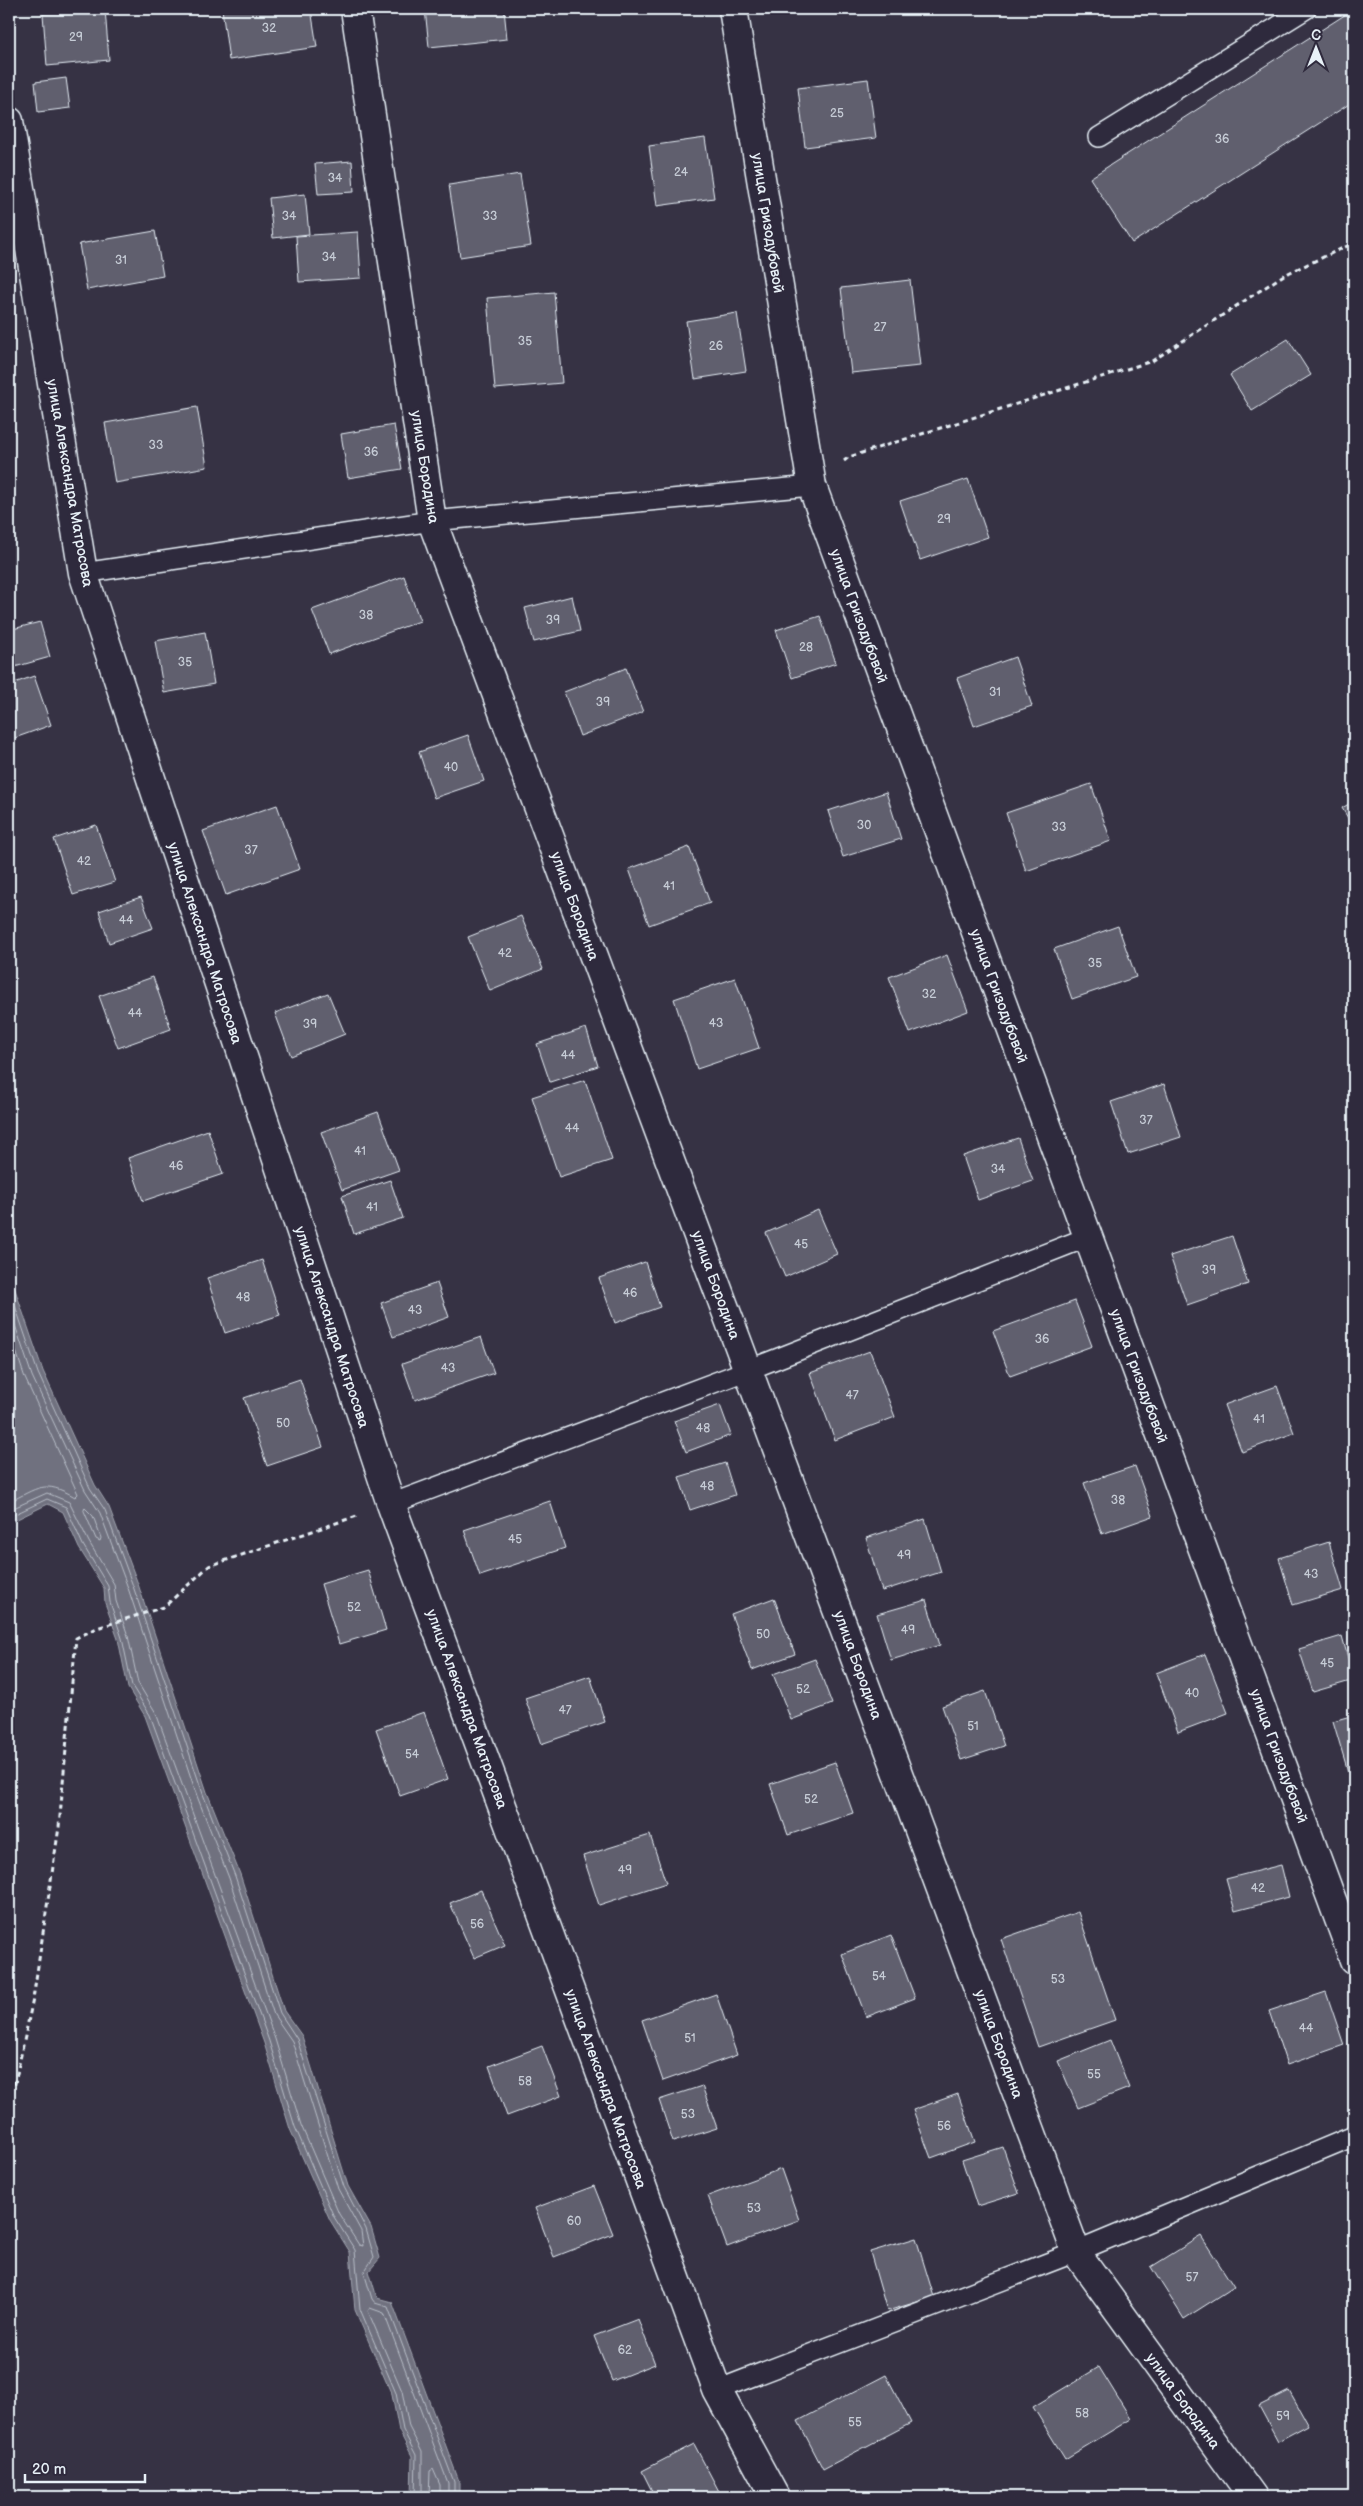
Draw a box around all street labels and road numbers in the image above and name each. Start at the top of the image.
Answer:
street label: улица Гризодубовой [747,152,788,295]
street label: улица Александра Матросова [42,378,97,589]
street label: улица Бородина [406,409,443,525]
street label: улица Гризодубовой [825,546,892,686]
street label: улица Александра Матросова [163,840,246,1047]
street label: улица Бородина [546,849,603,963]
street label: улица Гризодубовой [965,926,1032,1066]
street label: улица Александра Матросова [290,1224,373,1431]
street label: улица Бородина [687,1228,744,1342]
street label: улица Гризодубовой [1105,1306,1172,1446]
street label: улица Александра Матросова [422,1607,512,1812]
street label: улица Бородина [829,1608,886,1722]
street label: улица Гризодубовой [1245,1686,1312,1826]
street label: улица Александра Матросова [561,1987,651,2192]
street label: улица Бородина [970,1987,1027,2101]
street label: улица Бородина [1141,2349,1224,2453]

